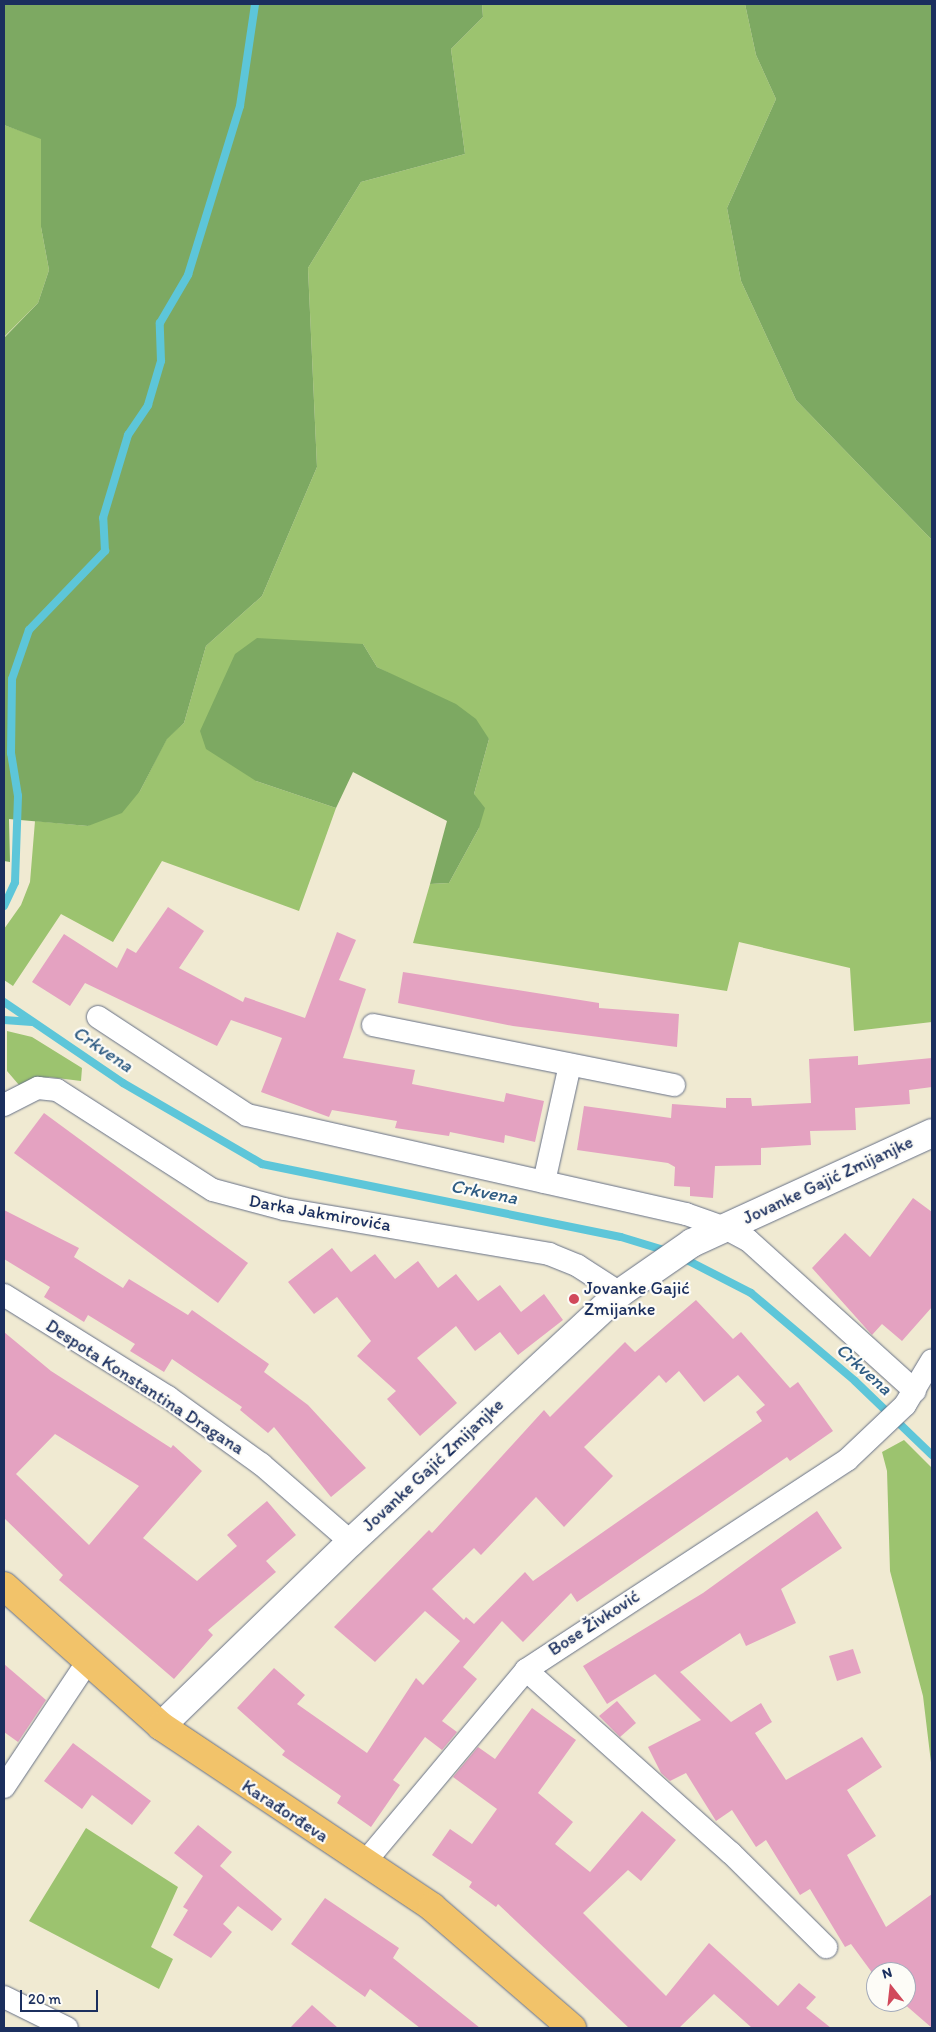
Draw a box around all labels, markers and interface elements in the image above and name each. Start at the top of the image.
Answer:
water label: Crkvena [69,1021,137,1077]
street label: Jovanke Gajić Zmijanjke [739,1131,917,1229]
water label: Crkvena [449,1174,519,1210]
street label: Darka Jakmirovića [248,1190,392,1236]
place label: Jovanke Gajić Zmijanke [584,1278,690,1320]
marker: Jovanke Gajić Zmijanke [568,1293,580,1305]
street label: Despota Konstantina Dragana [42,1315,248,1459]
water label: Crkvena [831,1338,897,1400]
street label: Jovanke Gajić Zmijanjke [358,1394,508,1536]
street label: Bose Živković [544,1586,644,1660]
street label: Karađorđeva [238,1775,332,1847]
north arrow [866,1962,916,2012]
text: N [880,1964,894,1983]
scale bar [22,1980,100,2012]
text: 20 m [28,1990,61,2008]

